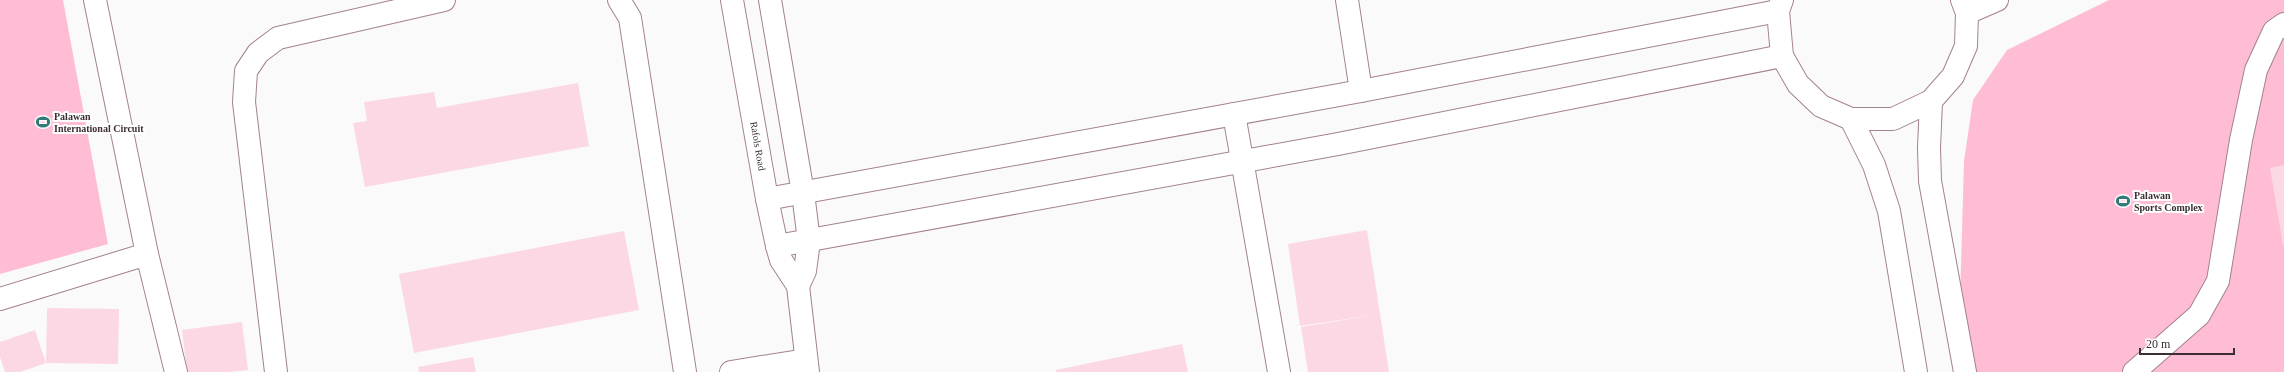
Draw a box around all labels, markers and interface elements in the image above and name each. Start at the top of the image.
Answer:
place label: Palawan International Circuit [54,111,144,134]
sports icon: Palawan International Circuit [35,114,51,130]
street label: Rafols Road [748,121,768,171]
place label: Palawan Sports Complex [2134,190,2203,213]
sports icon: Palawan Sports Complex [2115,193,2131,209]
scale bar [2140,330,2234,356]
text: 20 m [2146,337,2171,351]

